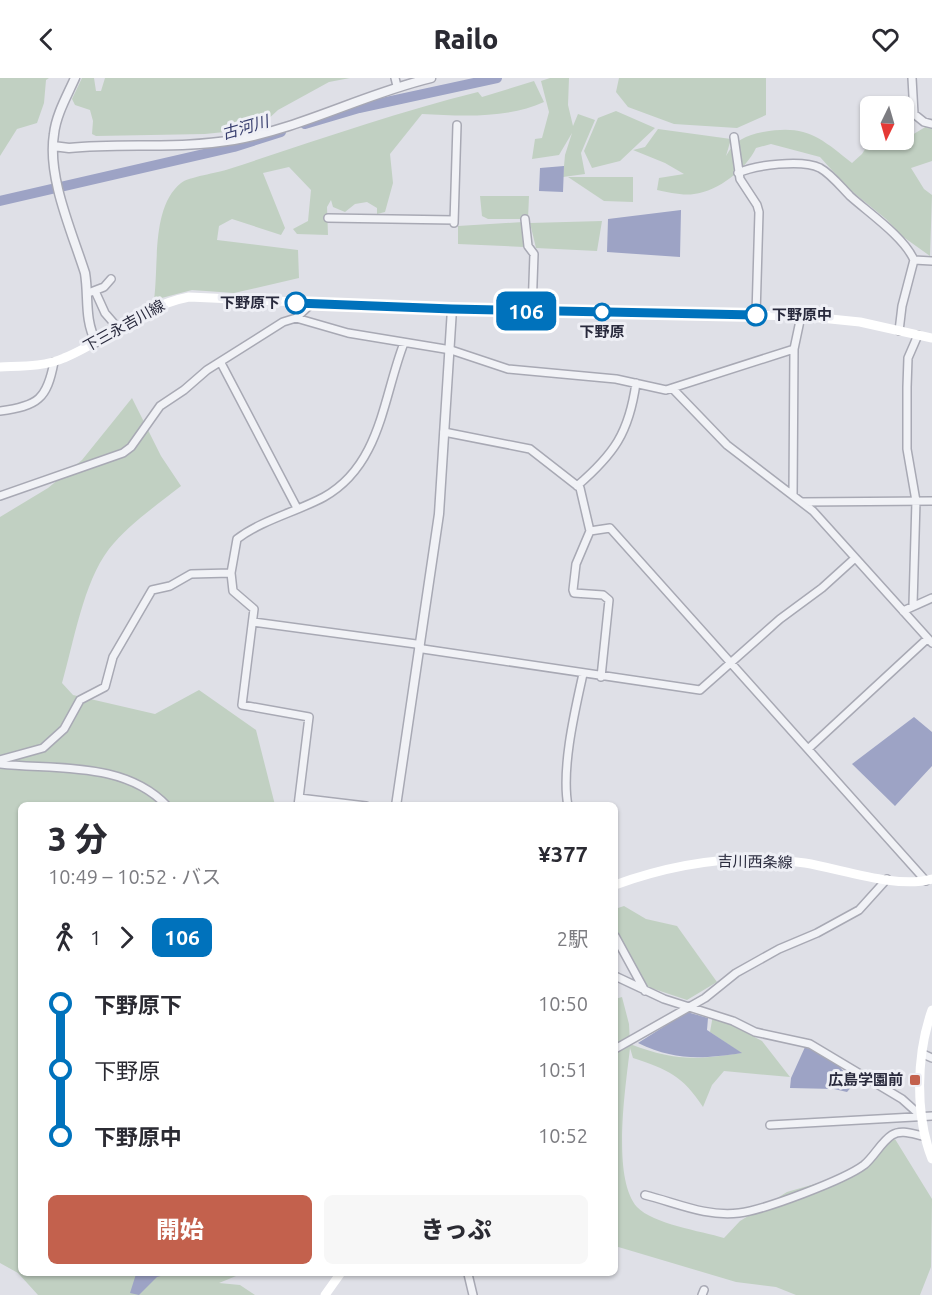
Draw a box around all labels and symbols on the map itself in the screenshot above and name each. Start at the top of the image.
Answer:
north arrow [860,96,914,150]
water label: 古河川 [219,111,272,142]
marker: 下野原下 [285,292,307,314]
line badge: 106 [492,292,560,330]
place label: 下野原下 [220,294,280,311]
street label: 下三永吉川線 [80,296,167,355]
marker: 下野原 [593,303,611,321]
marker: 下野原中 [745,304,767,326]
place label: 下野原中 [772,306,832,323]
place label: 下野原 [579,323,625,340]
street label: 吉川西条線 [717,852,793,871]
place label: 広島学園前 [828,1071,903,1088]
marker: 広島学園前 [908,1073,922,1087]

